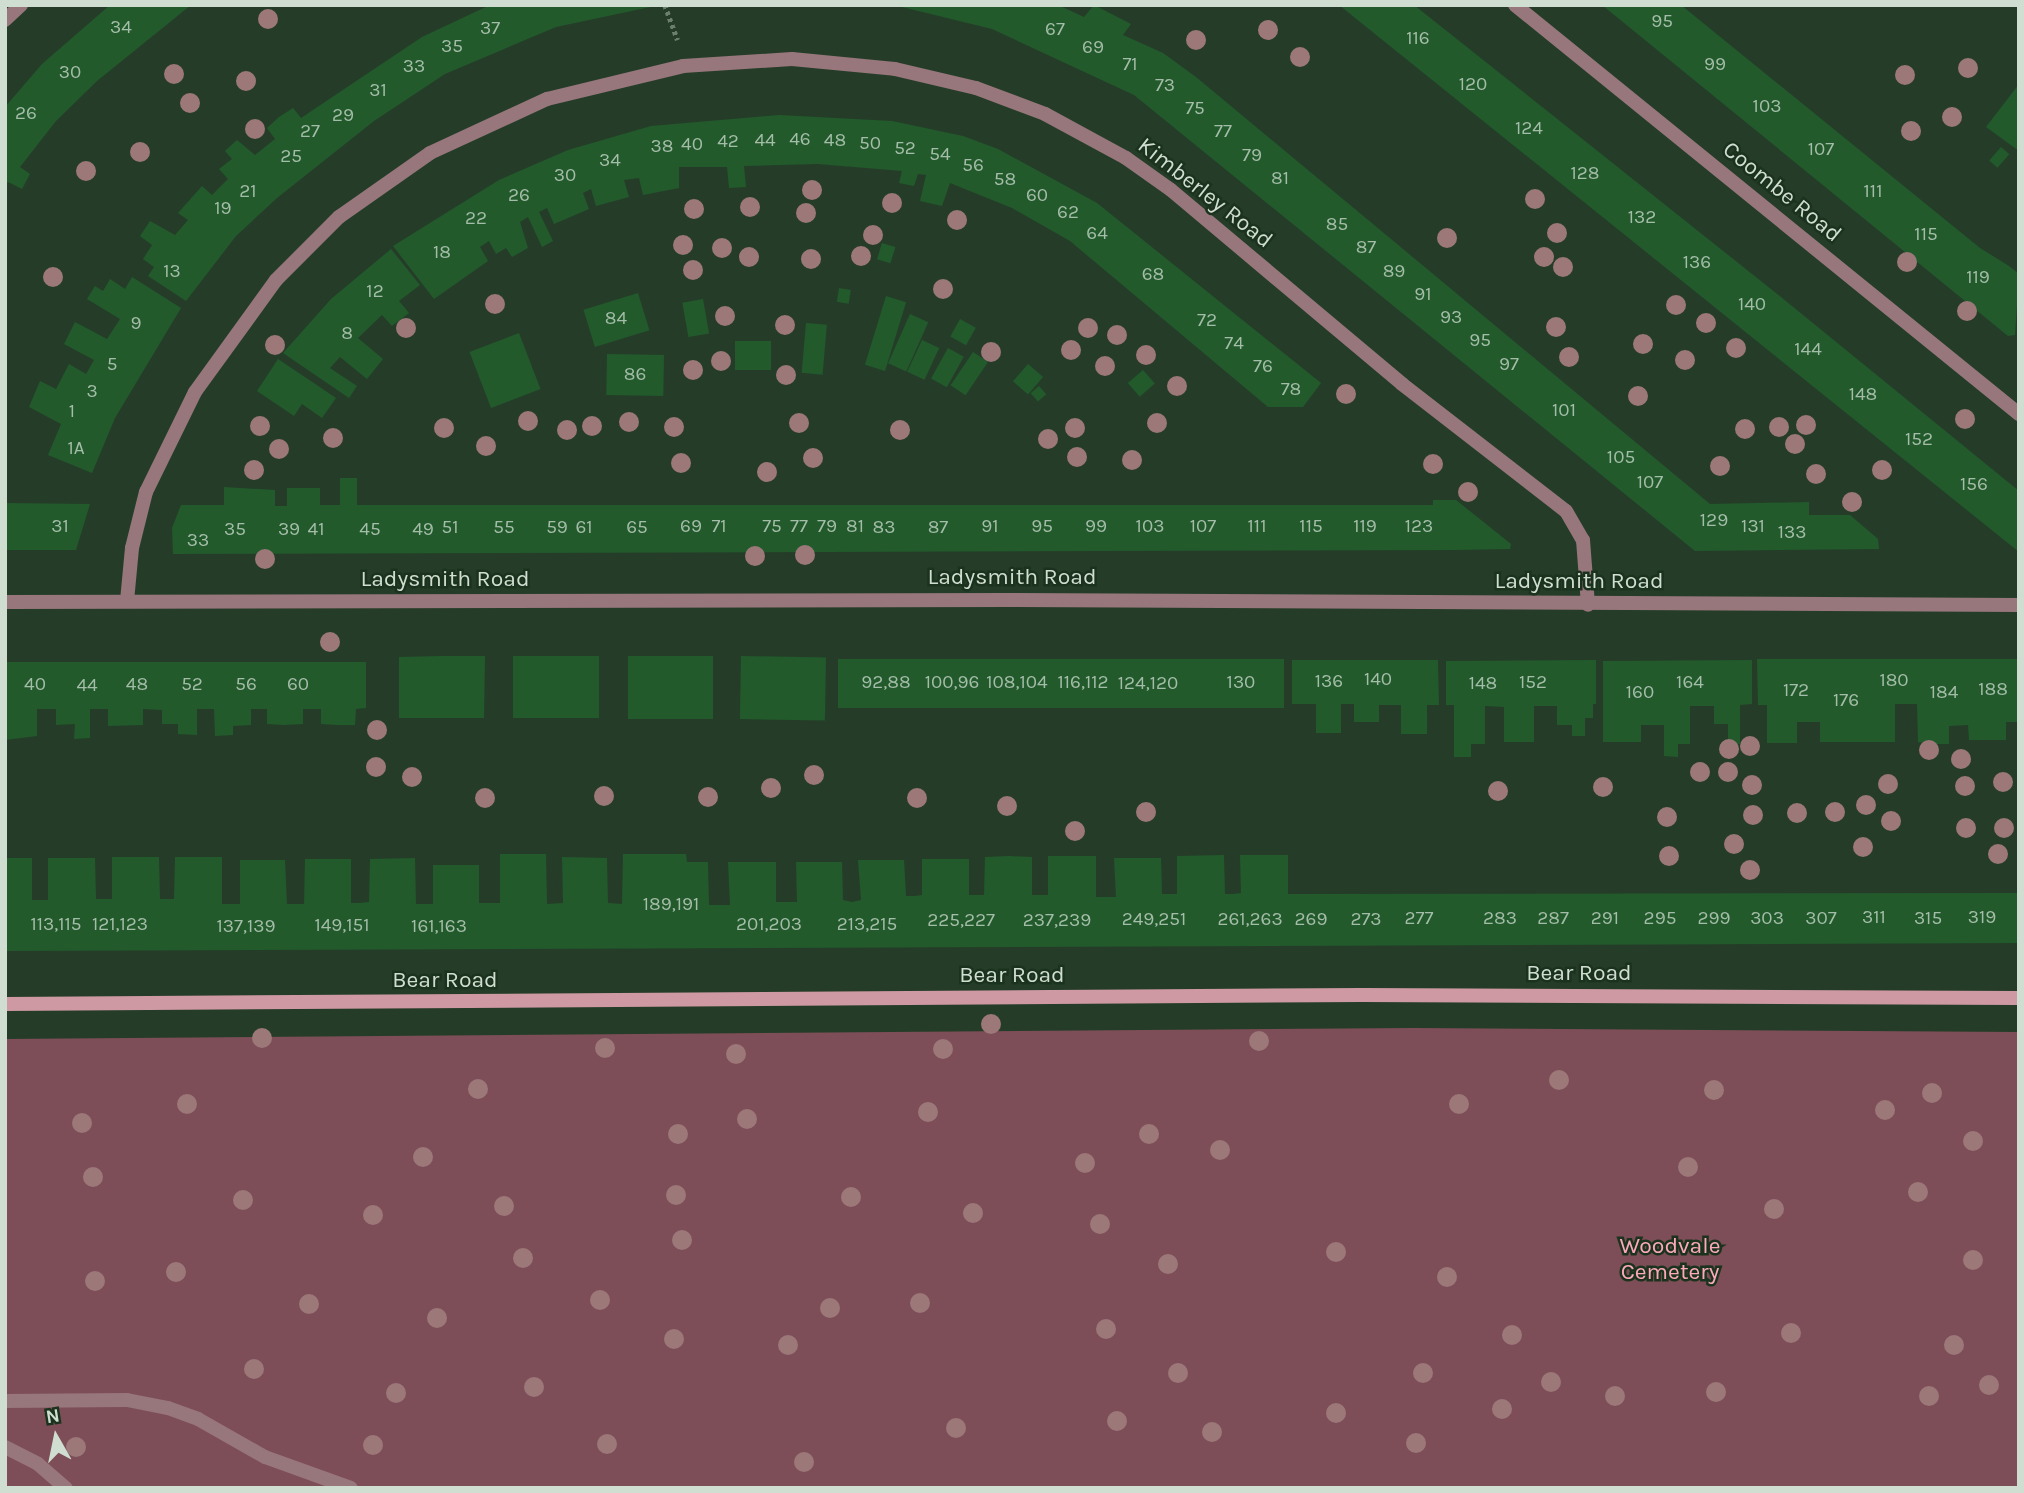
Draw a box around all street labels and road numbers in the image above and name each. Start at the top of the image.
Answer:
street label: Kimberley Road [1132,132,1278,254]
street label: Coombe Road [1717,136,1847,248]
street label: Ladysmith Road [927,563,1097,591]
street label: Ladysmith Road [360,565,530,593]
street label: Ladysmith Road [1494,567,1664,595]
street label: Bear Road [1526,959,1632,987]
street label: Bear Road [959,961,1065,989]
street label: Bear Road [392,966,498,994]

